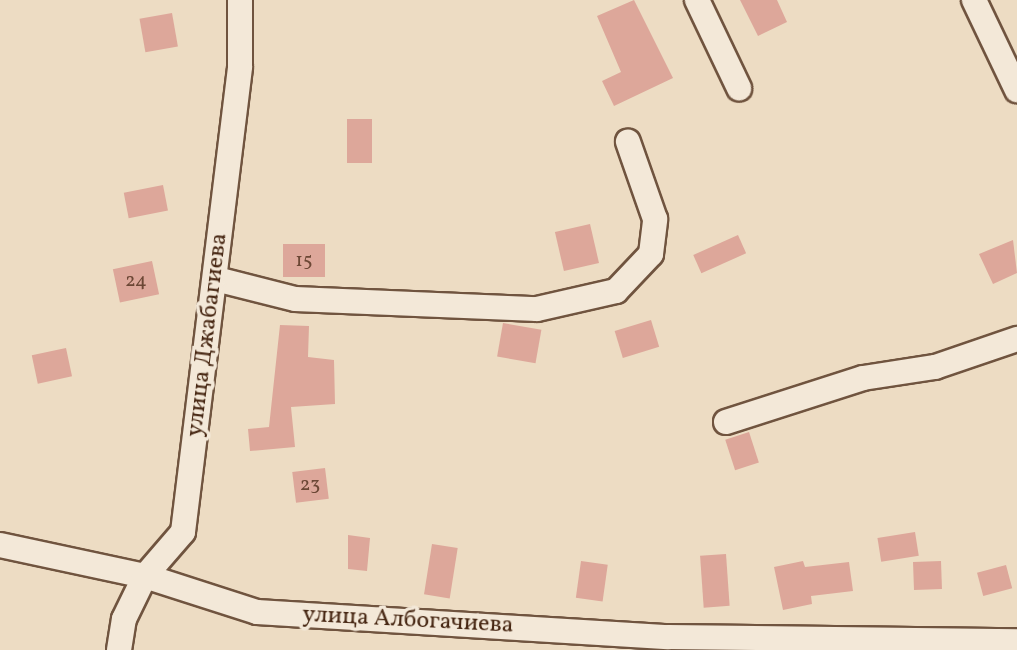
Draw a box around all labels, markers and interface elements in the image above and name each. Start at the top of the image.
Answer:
street label: улица Джабагиева [181,231,235,439]
house number: 15 [295,249,313,273]
house number: 24 [125,269,147,293]
house number: 23 [300,473,320,497]
street label: улица Албогачиева [302,601,514,641]

